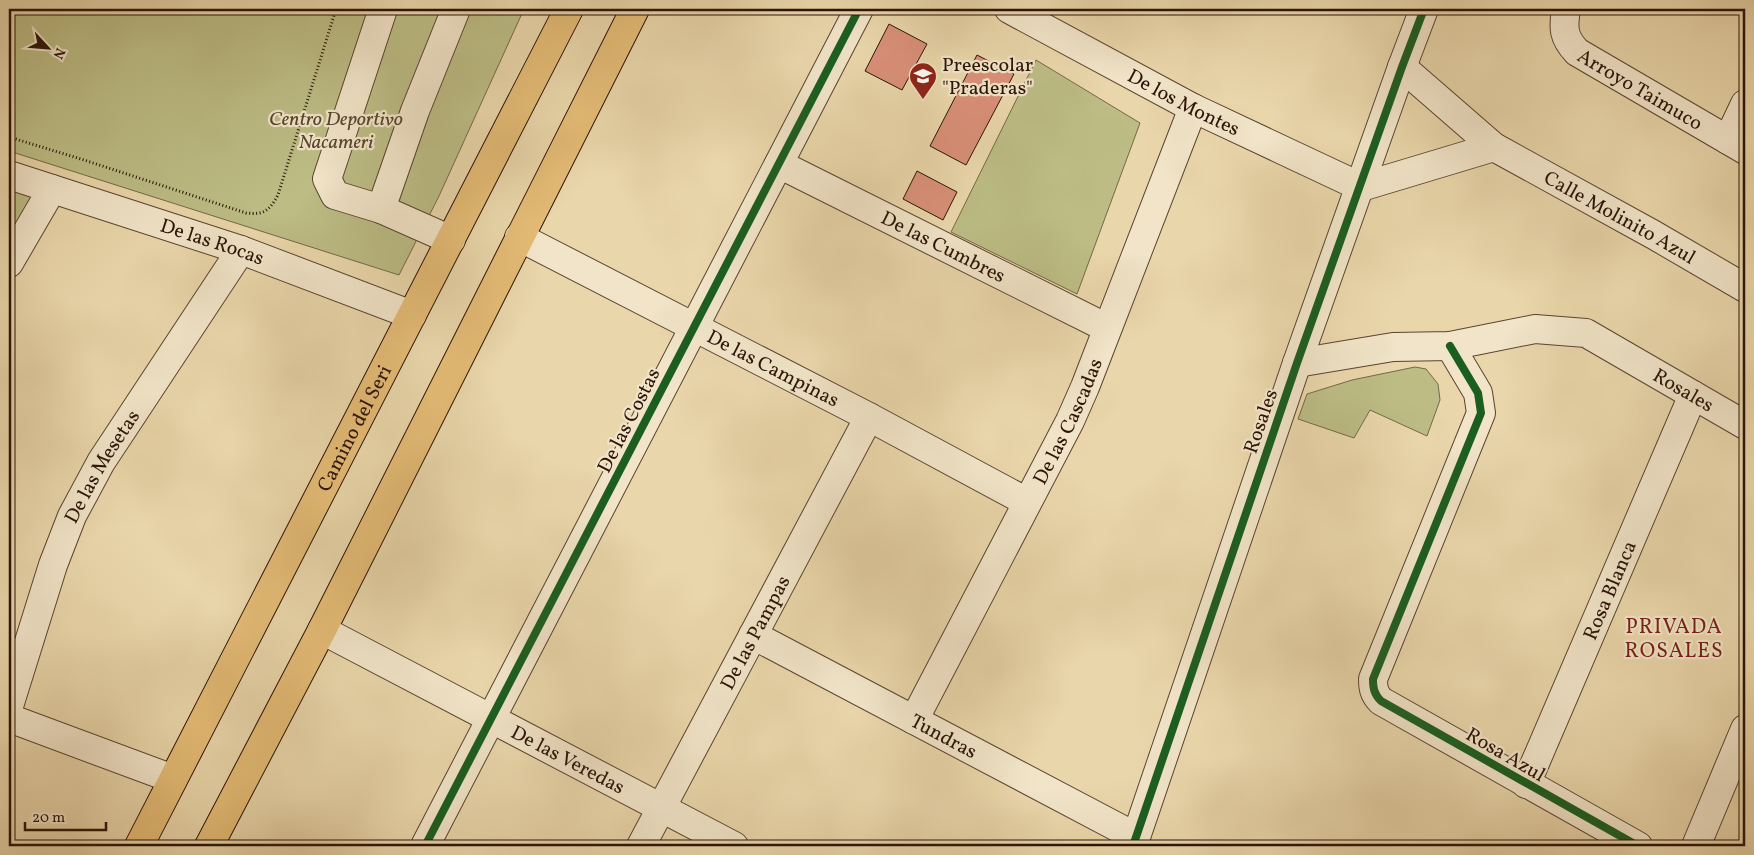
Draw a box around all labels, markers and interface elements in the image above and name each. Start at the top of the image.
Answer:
north arrow [22,22,72,72]
street label: Arroyo Taimuco [1571,43,1707,138]
text: N [48,44,69,62]
place label: Preescolar "Praderas" [942,52,1033,103]
school or university icon: Preescolar "Praderas" [908,61,938,100]
street label: De los Montes [1122,63,1244,144]
park label: Centro Deportivo Nacameri [269,106,403,157]
street label: Calle Molinito Azul [1538,165,1700,272]
street label: De las Cumbres [876,205,1010,291]
street label: De las Rocas [156,213,268,274]
street label: De las Campinas [701,324,843,415]
street label: De las Cascadas [1027,355,1111,490]
street label: Camino del Seri [311,361,400,497]
street label: Rosales [1647,362,1718,420]
street label: De las Costas [591,364,668,478]
street label: Rosales [1238,386,1286,458]
street label: De las Mesetas [58,405,148,529]
street label: Rosa Blanca [1577,537,1645,645]
street label: De las Pampas [714,571,798,695]
district label: PRIVADA ROSALES [1624,613,1724,666]
street label: Tundras [905,708,982,767]
street label: De las Veredas [505,719,629,802]
street label: Rosa Azul [1460,722,1550,790]
scale bar [25,800,106,832]
text: 20 m [32,808,65,829]

